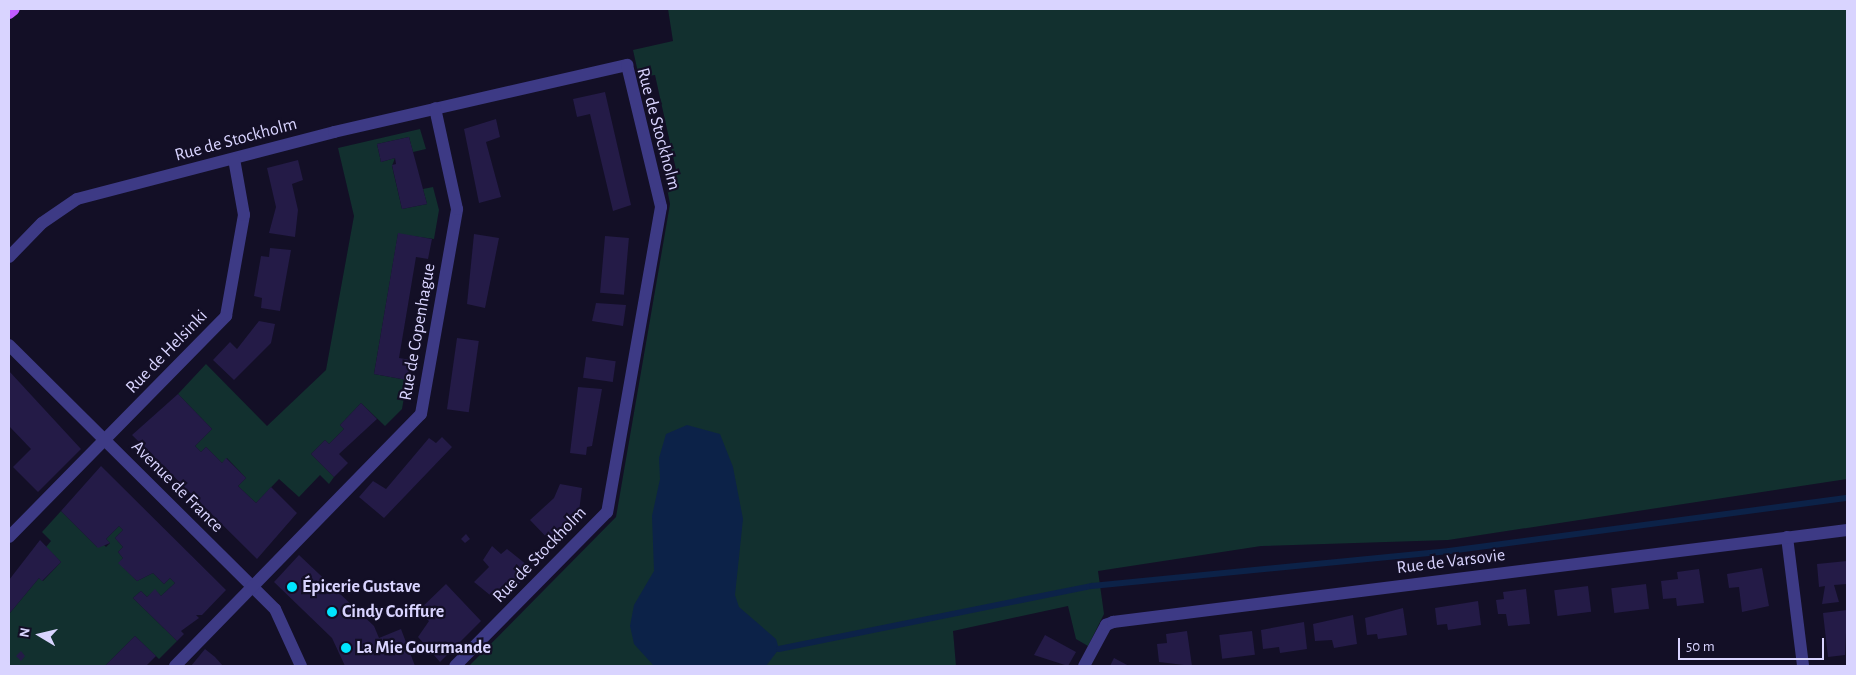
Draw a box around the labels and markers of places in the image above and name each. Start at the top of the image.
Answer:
place label: Épicerie Gustave [302,576,420,598]
marker: Épicerie Gustave [286,581,298,593]
place label: Cindy Coiffure [342,601,444,623]
marker: Cindy Coiffure [326,606,338,618]
place label: La Mie Gourmande [356,637,491,659]
marker: La Mie Gourmande [340,642,352,654]

